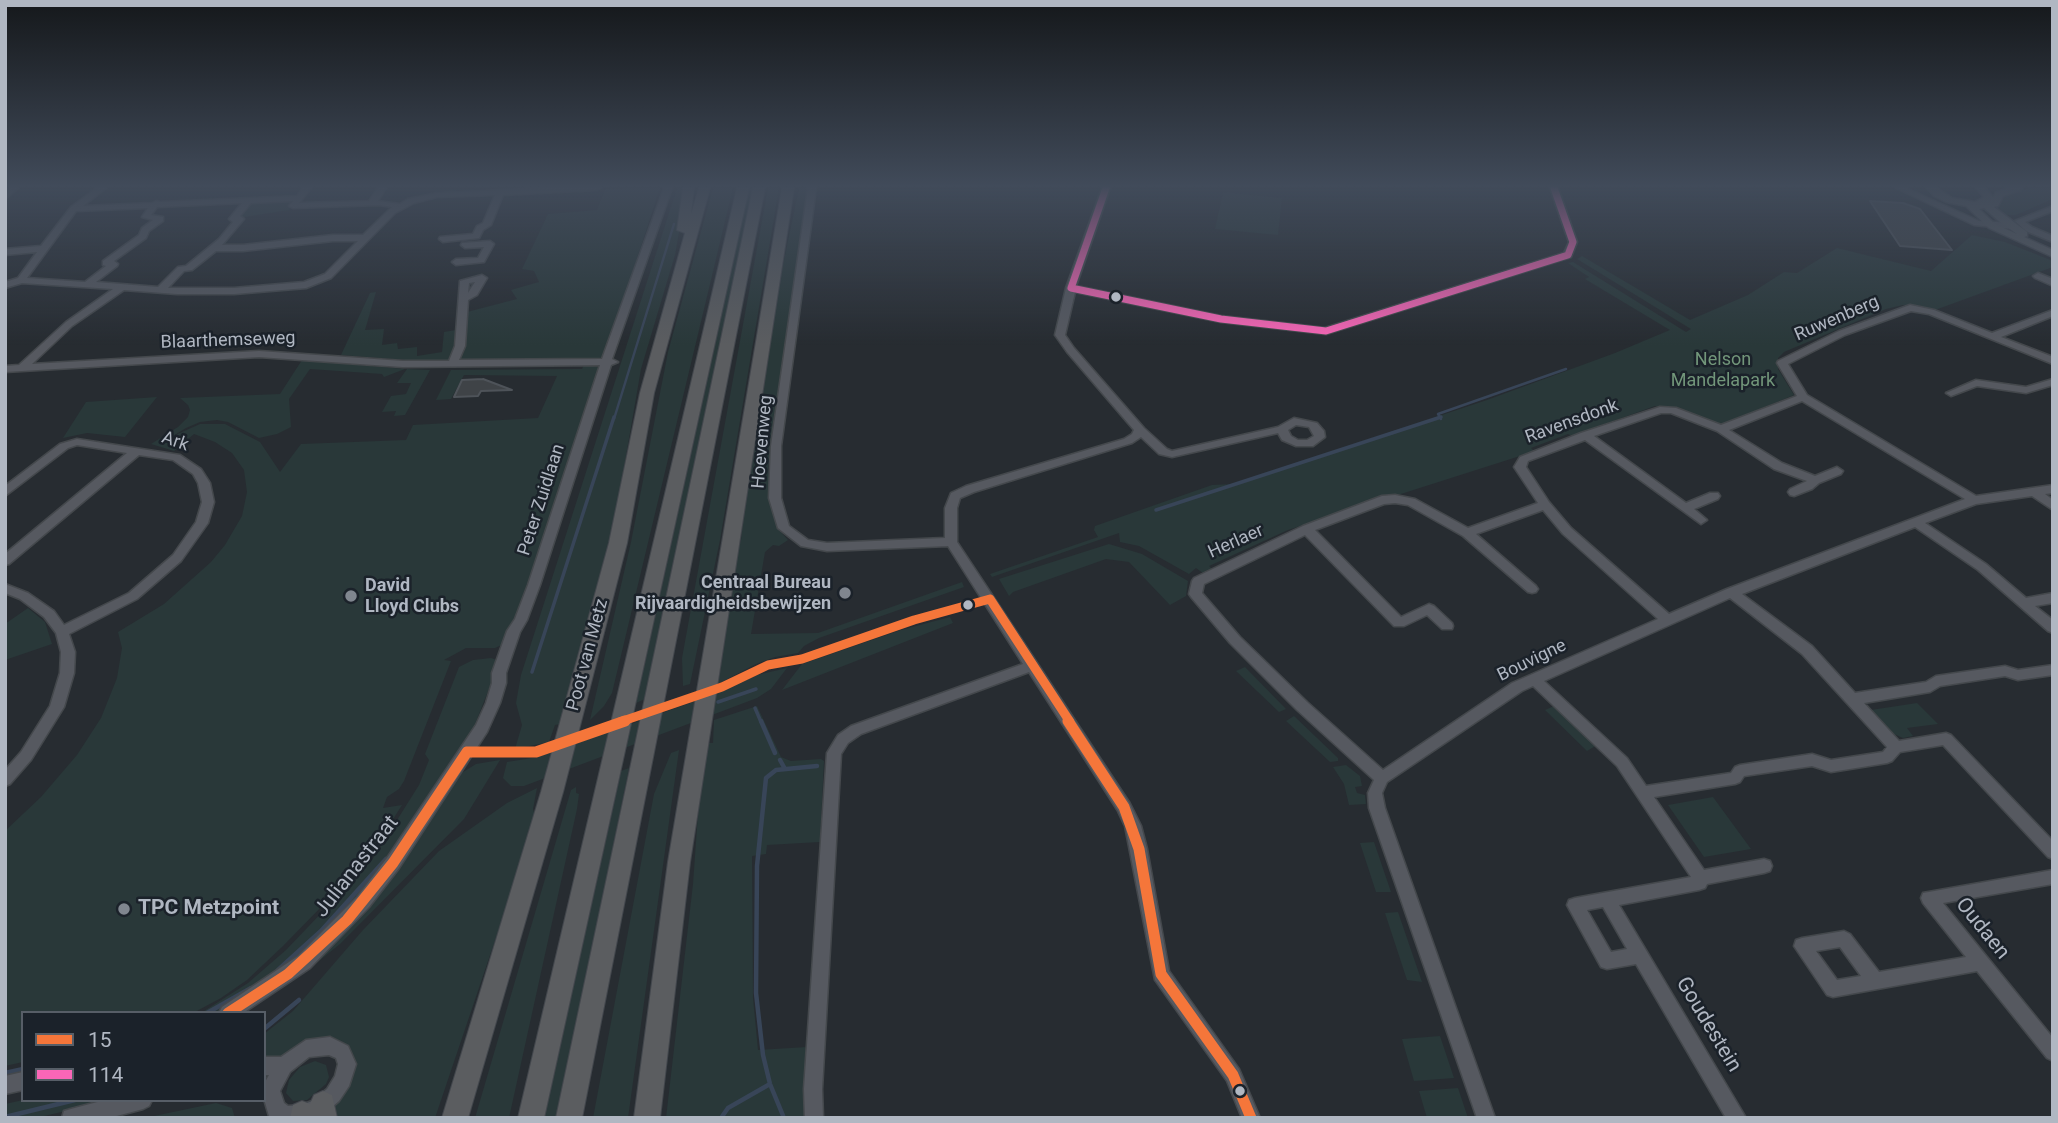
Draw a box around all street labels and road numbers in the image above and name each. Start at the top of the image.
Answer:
street label: Ruwenberg [1791,292,1883,346]
street label: Blaarthemseweg [160,328,296,354]
street label: Hoevenweg [748,394,778,490]
street label: Ravensdonk [1522,395,1622,449]
street label: Ark [159,427,191,457]
street label: Peter Zuidlaan [514,442,570,558]
street label: Herlaer [1205,520,1267,564]
street label: Poot van Metz [563,597,613,713]
street label: Bouvigne [1494,635,1570,687]
street label: Julianastraat [310,811,404,923]
street label: Oudaen [1950,893,2014,965]
street label: Goudestein [1670,973,1746,1077]

